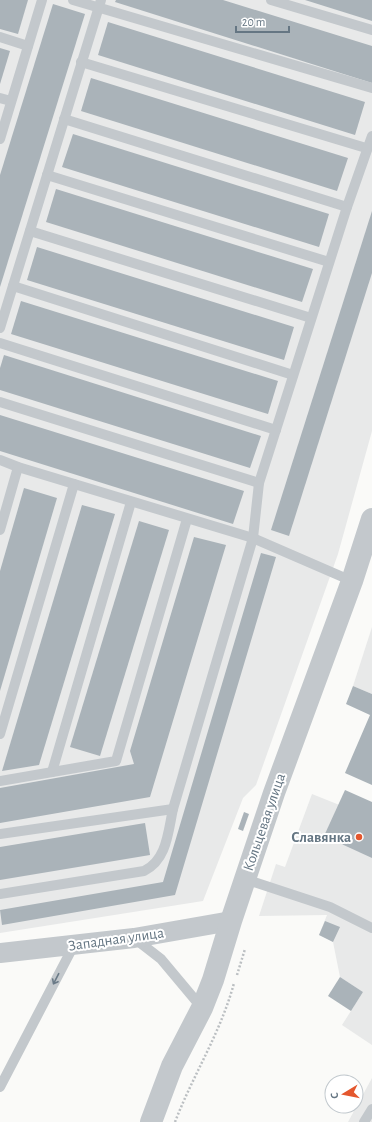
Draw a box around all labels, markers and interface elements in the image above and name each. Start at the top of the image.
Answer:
scale bar [236,8,289,34]
text: 20 m [242,16,265,28]
street label: Кольцевая улица [241,771,288,873]
place label: Славянка [291,830,351,845]
marker: Славянка [354,832,364,842]
street label: Западная улица [67,925,165,954]
one-way arrow [51,973,59,985]
north arrow [324,1074,364,1114]
text: С [329,1092,341,1100]

